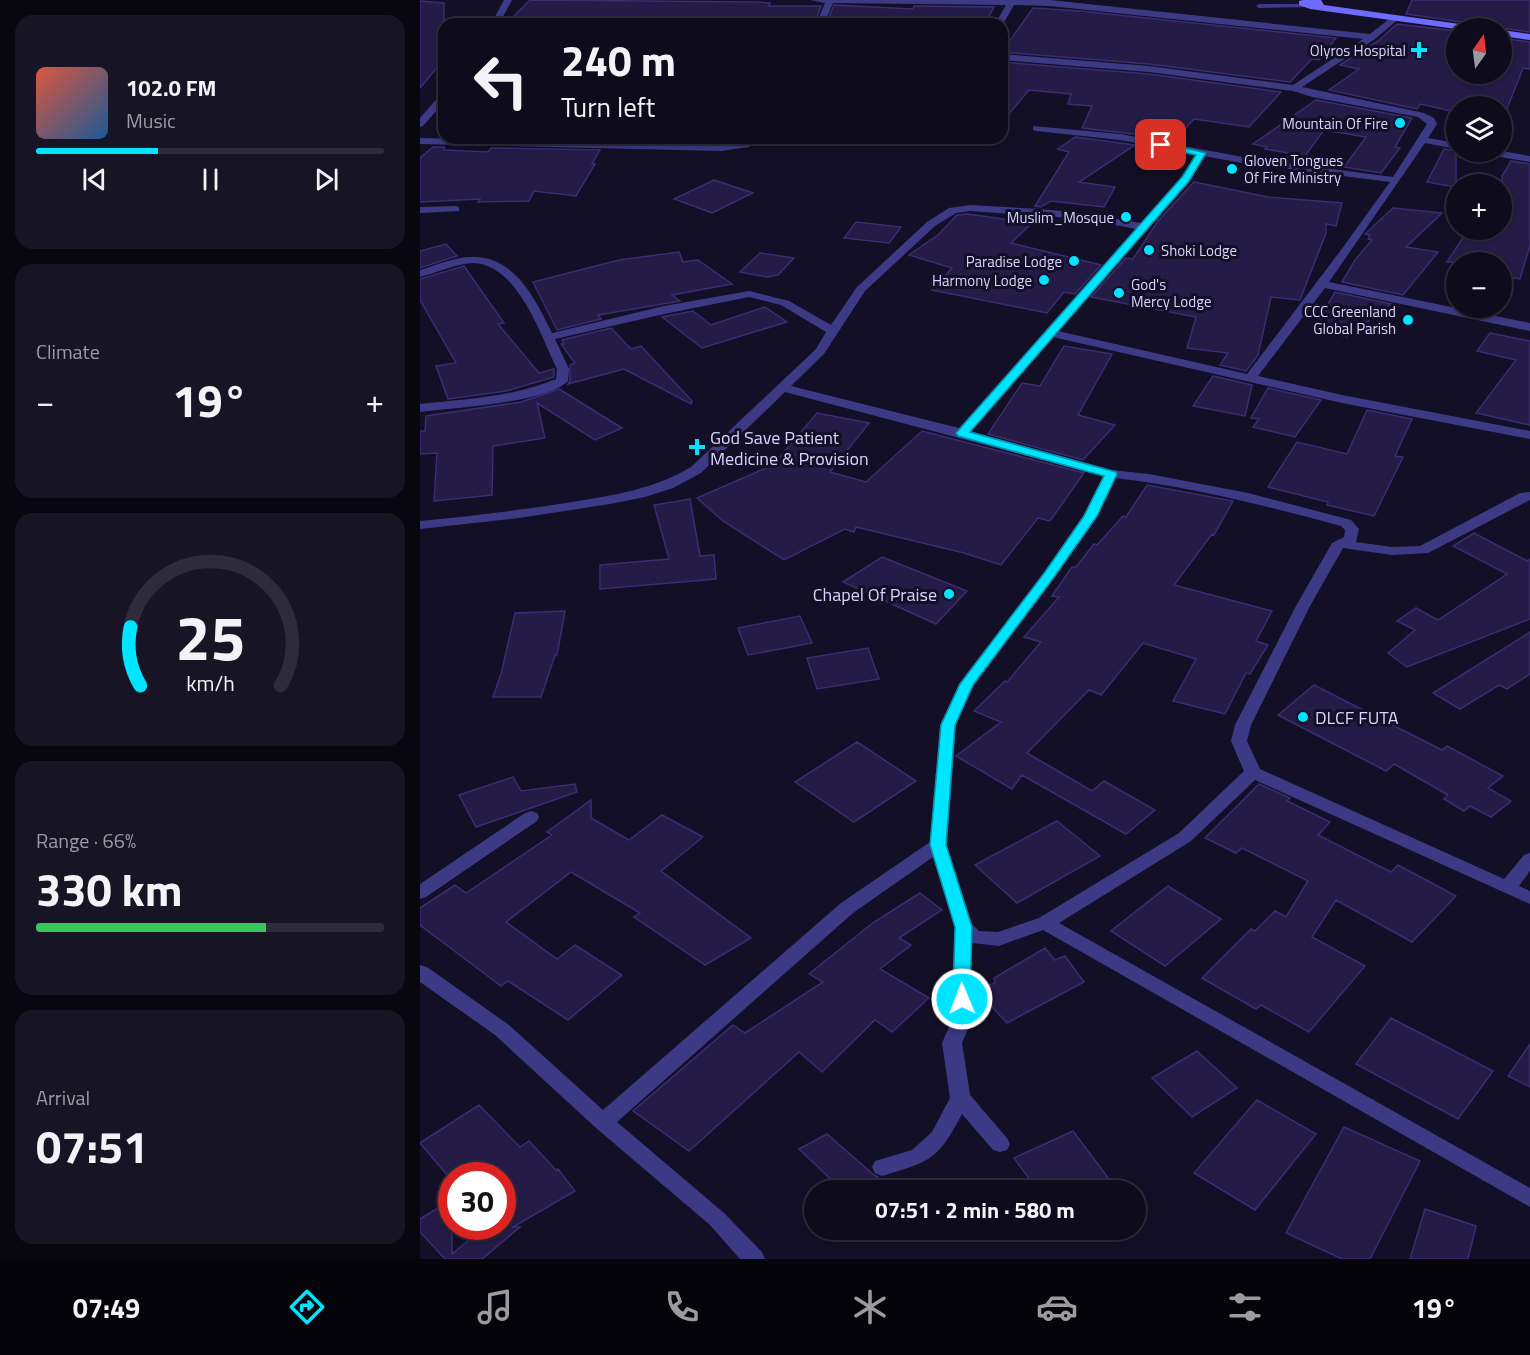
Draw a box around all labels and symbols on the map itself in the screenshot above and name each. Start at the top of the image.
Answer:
north arrow [1446,18,1512,84]
place label: Olyros Hospital [1310,39,1406,62]
marker: Olyros Hospital [1410,41,1428,59]
place label: Mountain Of Fire [1282,112,1388,135]
marker: Mountain Of Fire [1393,116,1407,130]
pin [1135,119,1186,170]
place label: Gloven Tongues Of Fire Ministry [1244,149,1343,189]
marker: Gloven Tongues Of Fire Ministry [1225,162,1239,176]
place label: Muslim_Mosque [1007,206,1114,229]
marker: Muslim_Mosque [1119,210,1133,224]
place label: Shoki Lodge [1161,239,1237,262]
marker: Shoki Lodge [1142,243,1156,257]
place label: Paradise Lodge [966,250,1062,273]
marker: Paradise Lodge [1067,254,1081,268]
place label: Harmony Lodge [932,269,1032,292]
marker: Harmony Lodge [1037,273,1051,287]
place label: God's Mercy Lodge [1131,273,1211,313]
marker: God's Mercy Lodge [1112,286,1126,300]
place label: CCC Greenland Global Parish [1304,300,1396,340]
marker: CCC Greenland Global Parish [1401,313,1415,327]
place label: God Save Patient Medicine & Provision [710,424,869,472]
marker: God Save Patient Medicine & Provision [688,438,706,456]
place label: Chapel Of Praise [813,581,937,608]
marker: Chapel Of Praise [942,587,956,601]
place label: DLCF FUTA [1315,704,1399,731]
marker: DLCF FUTA [1296,710,1310,724]
position arrow [930,967,994,1031]
speed limit sign: 30 [438,1162,516,1240]

